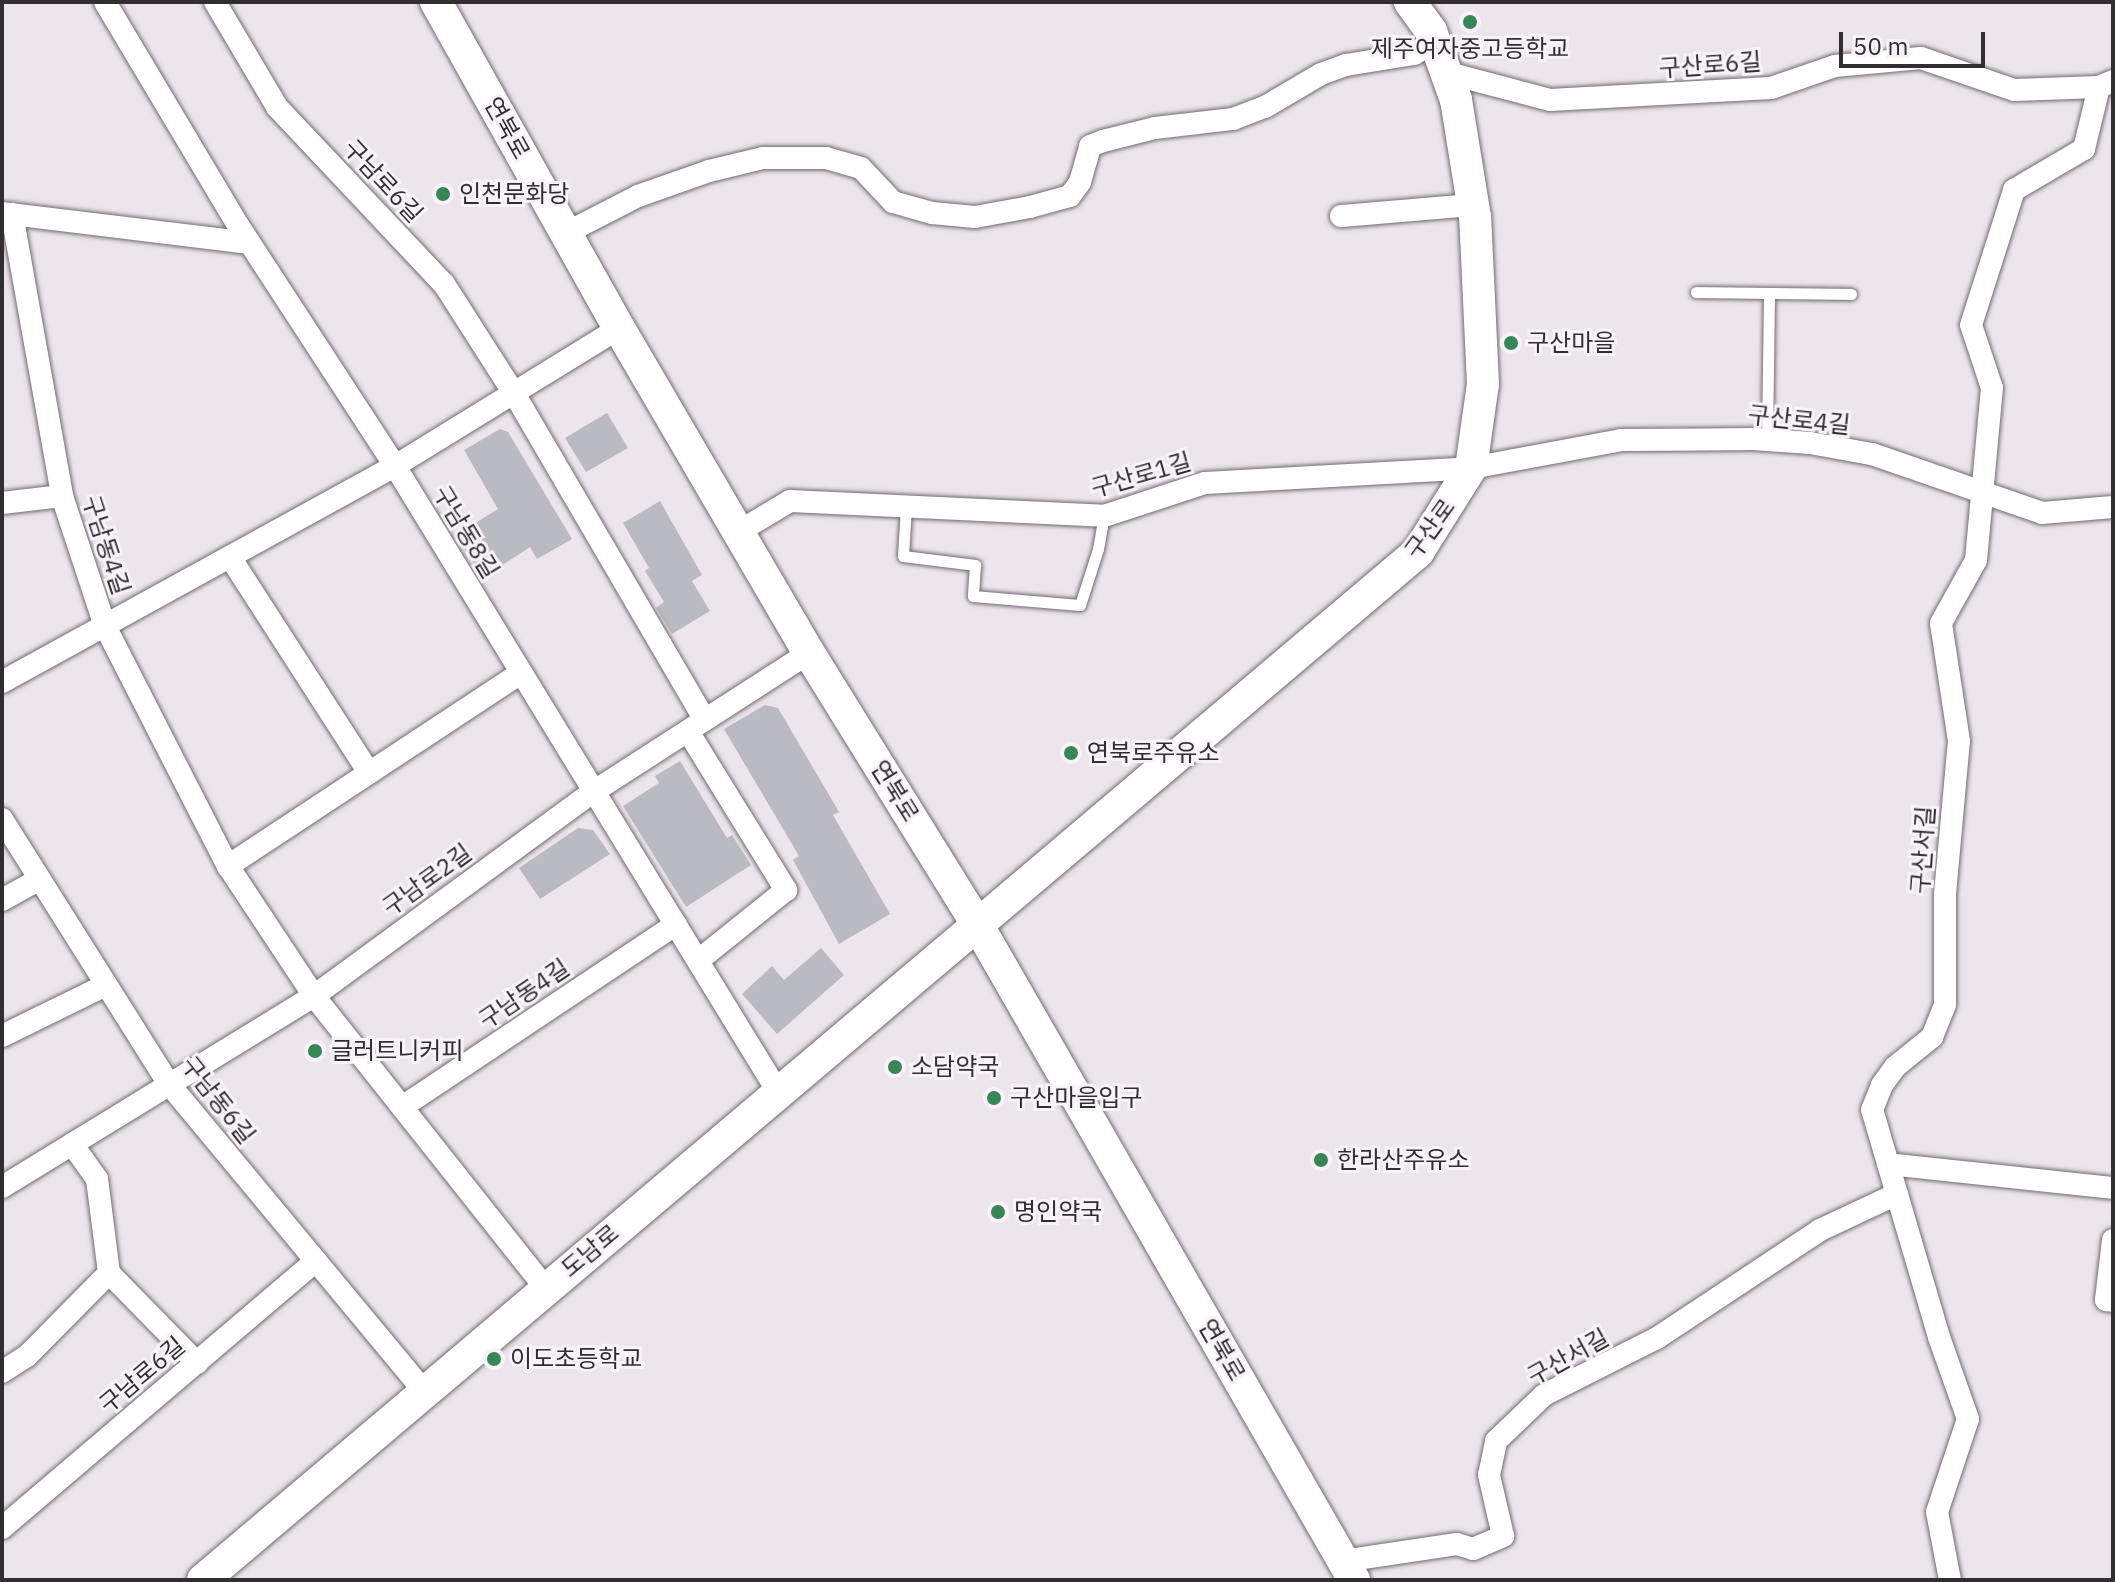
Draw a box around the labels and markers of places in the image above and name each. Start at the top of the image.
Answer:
marker: 제주여자중고등학교 [1461,13,1479,31]
place label: 제주여자중고등학교 [1371,35,1569,63]
place label: 인천문화당 [459,180,569,208]
marker: 인천문화당 [434,185,452,203]
place label: 구산마을 [1527,329,1615,357]
marker: 구산마을 [1502,334,1520,352]
place label: 연북로주유소 [1087,739,1219,767]
marker: 연북로주유소 [1062,744,1080,762]
place label: 글러트니커피 [331,1037,463,1065]
marker: 글러트니커피 [306,1042,324,1060]
place label: 소담약국 [911,1053,999,1081]
marker: 소담약국 [886,1058,904,1076]
place label: 구산마을입구 [1010,1084,1142,1112]
marker: 구산마을입구 [985,1089,1003,1107]
place label: 한라산주유소 [1337,1146,1469,1174]
marker: 한라산주유소 [1312,1151,1330,1169]
place label: 명인약국 [1014,1198,1102,1226]
marker: 명인약국 [989,1203,1007,1221]
place label: 이도초등학교 [510,1345,642,1373]
marker: 이도초등학교 [485,1350,503,1368]

